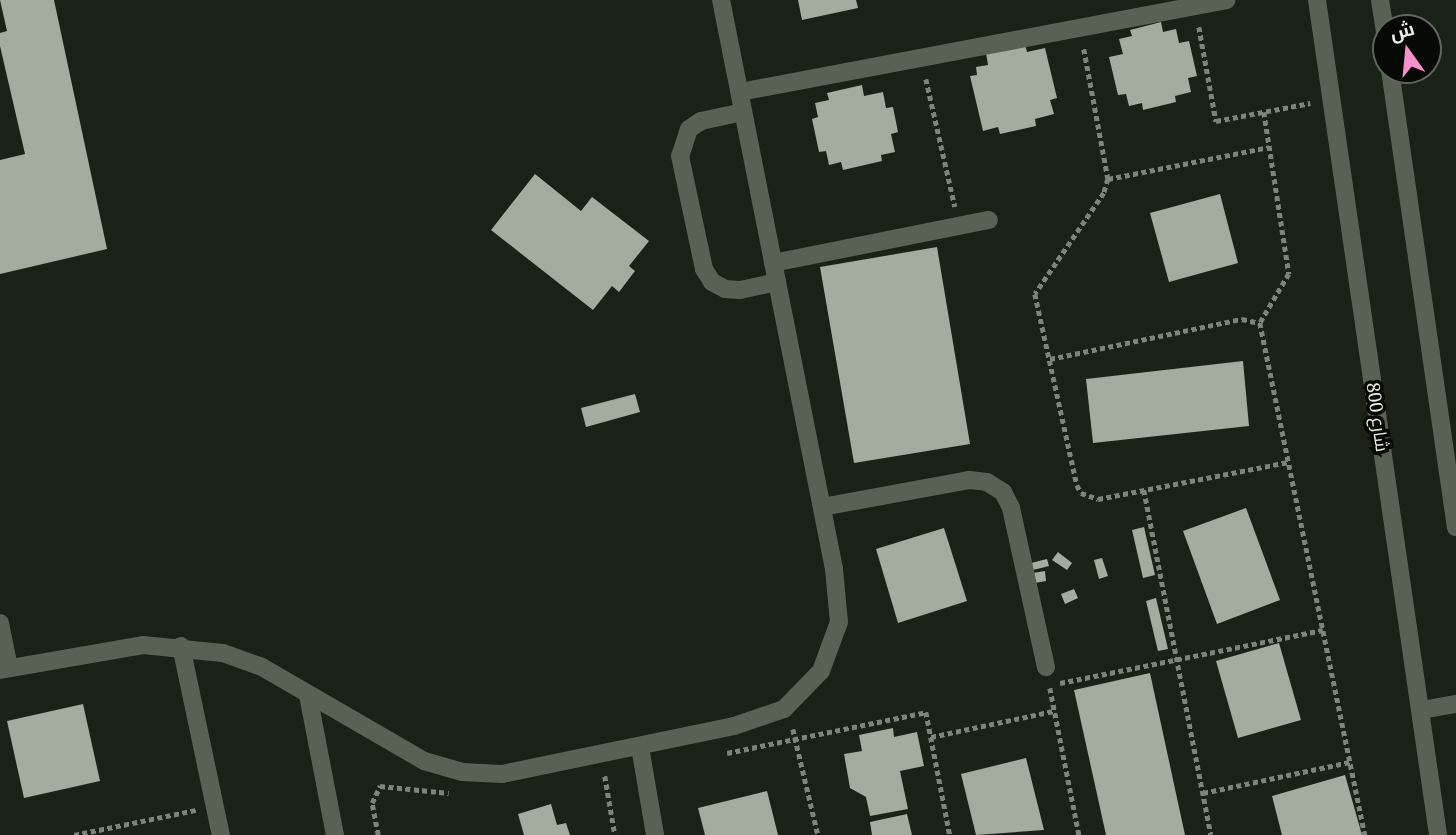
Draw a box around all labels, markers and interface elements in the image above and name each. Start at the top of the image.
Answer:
north arrow [1372,14,1442,84]
text: ش [1387,15,1417,46]
street label: شارع 800 [1362,381,1394,453]

